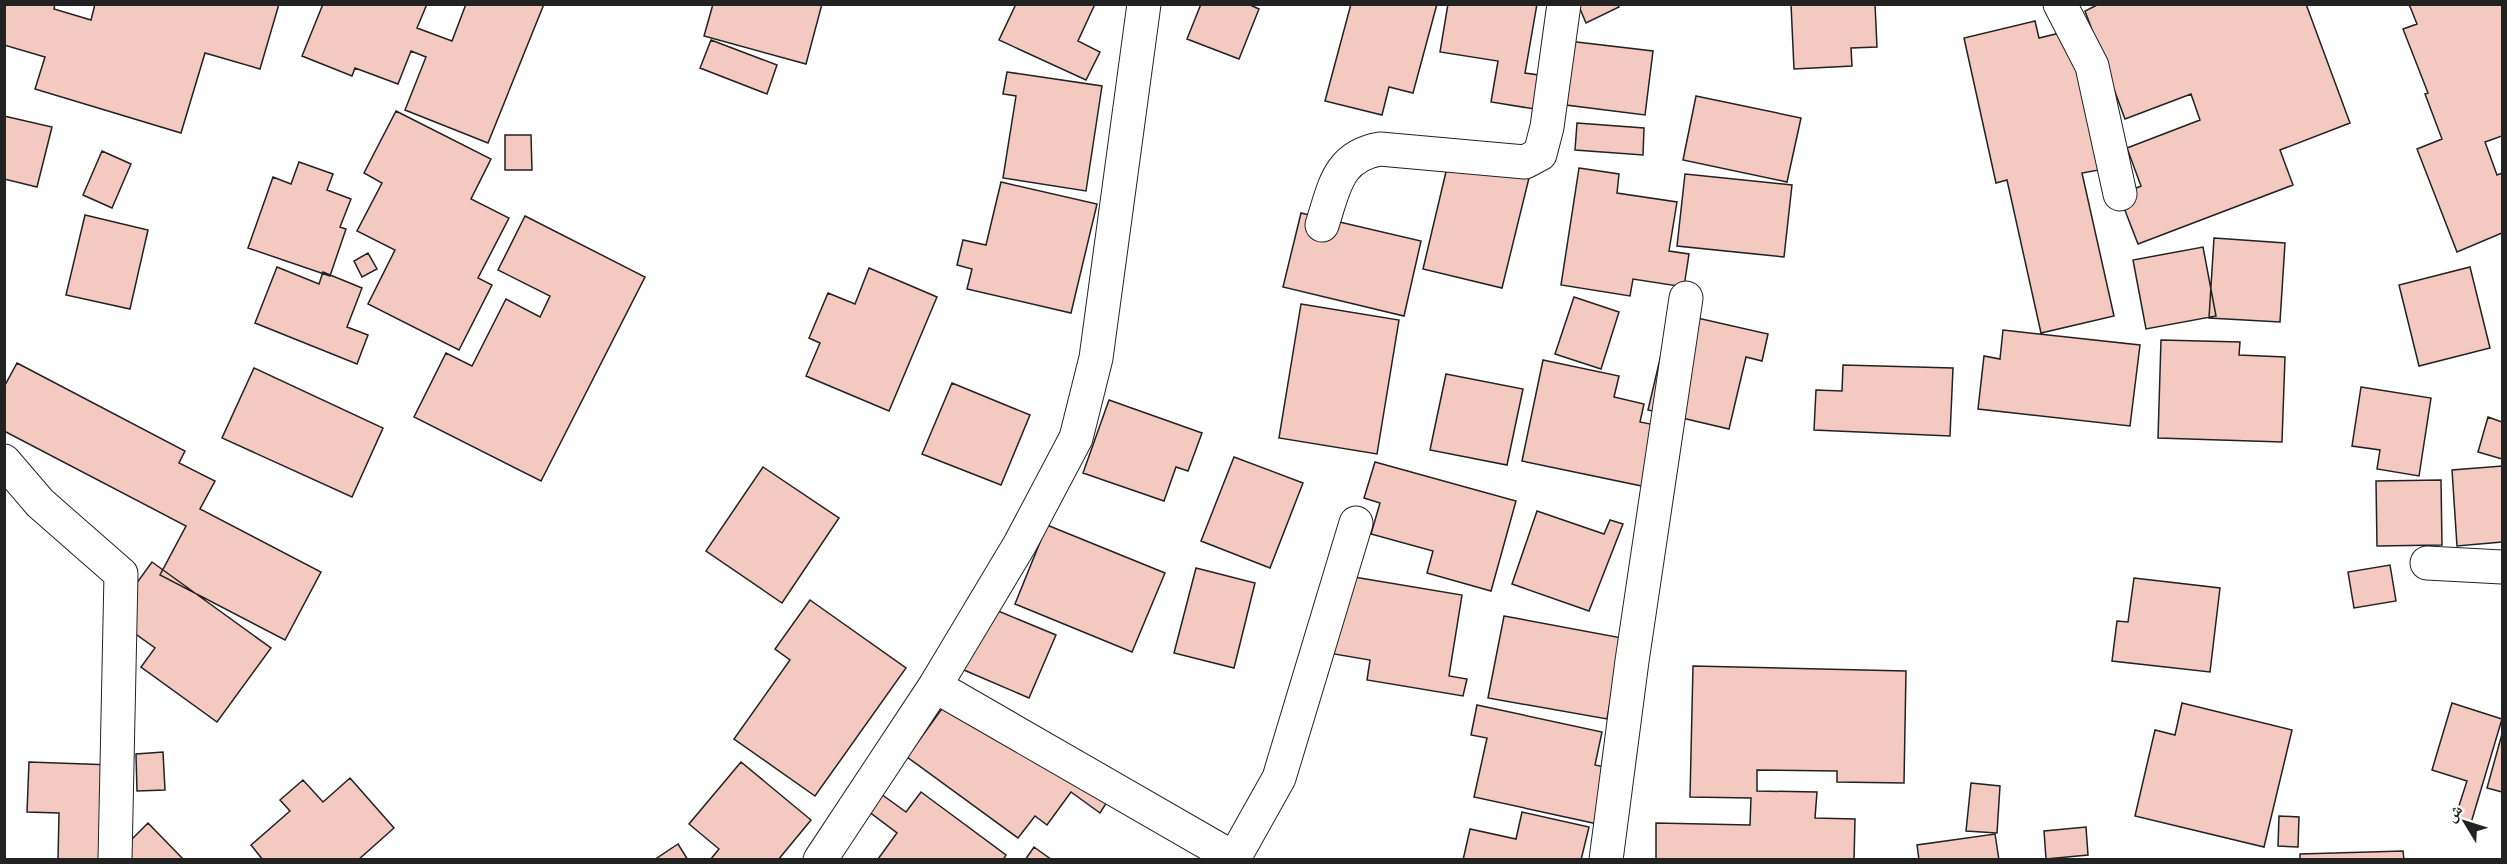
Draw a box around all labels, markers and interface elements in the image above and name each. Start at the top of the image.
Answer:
north arrow [2435,792,2495,852]
text: ش [2441,801,2466,826]

